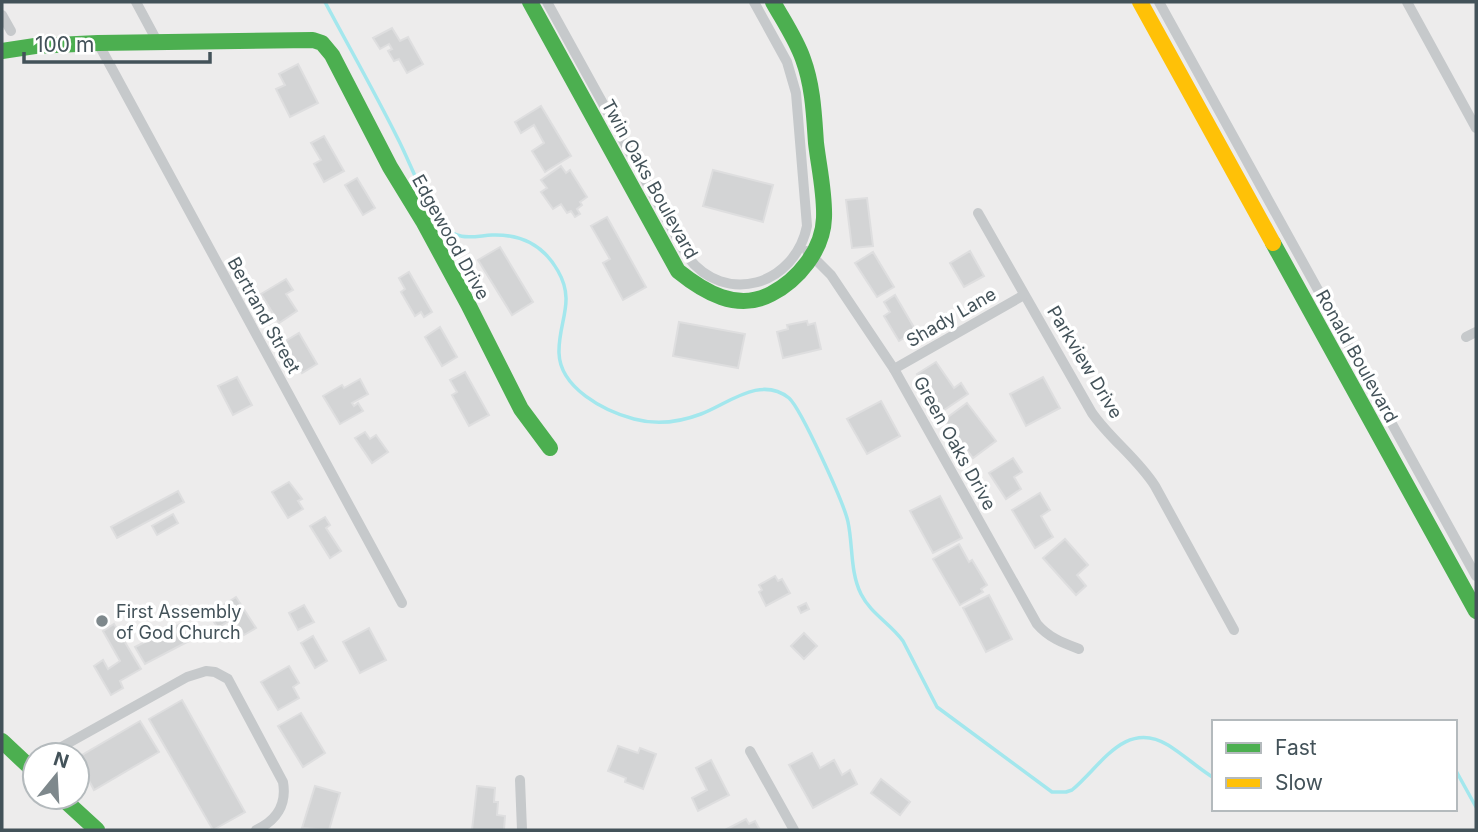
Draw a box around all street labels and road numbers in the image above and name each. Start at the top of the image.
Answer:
street label: Twin Oaks Boulevard [597,96,703,262]
street label: Edgewood Drive [408,171,494,303]
street label: Bertrand Street [223,253,305,377]
street label: Shady Lane [902,283,1000,351]
street label: Ronald Boulevard [1312,286,1402,426]
street label: Parkview Drive [1043,302,1127,422]
street label: Green Oaks Drive [910,372,1000,514]

